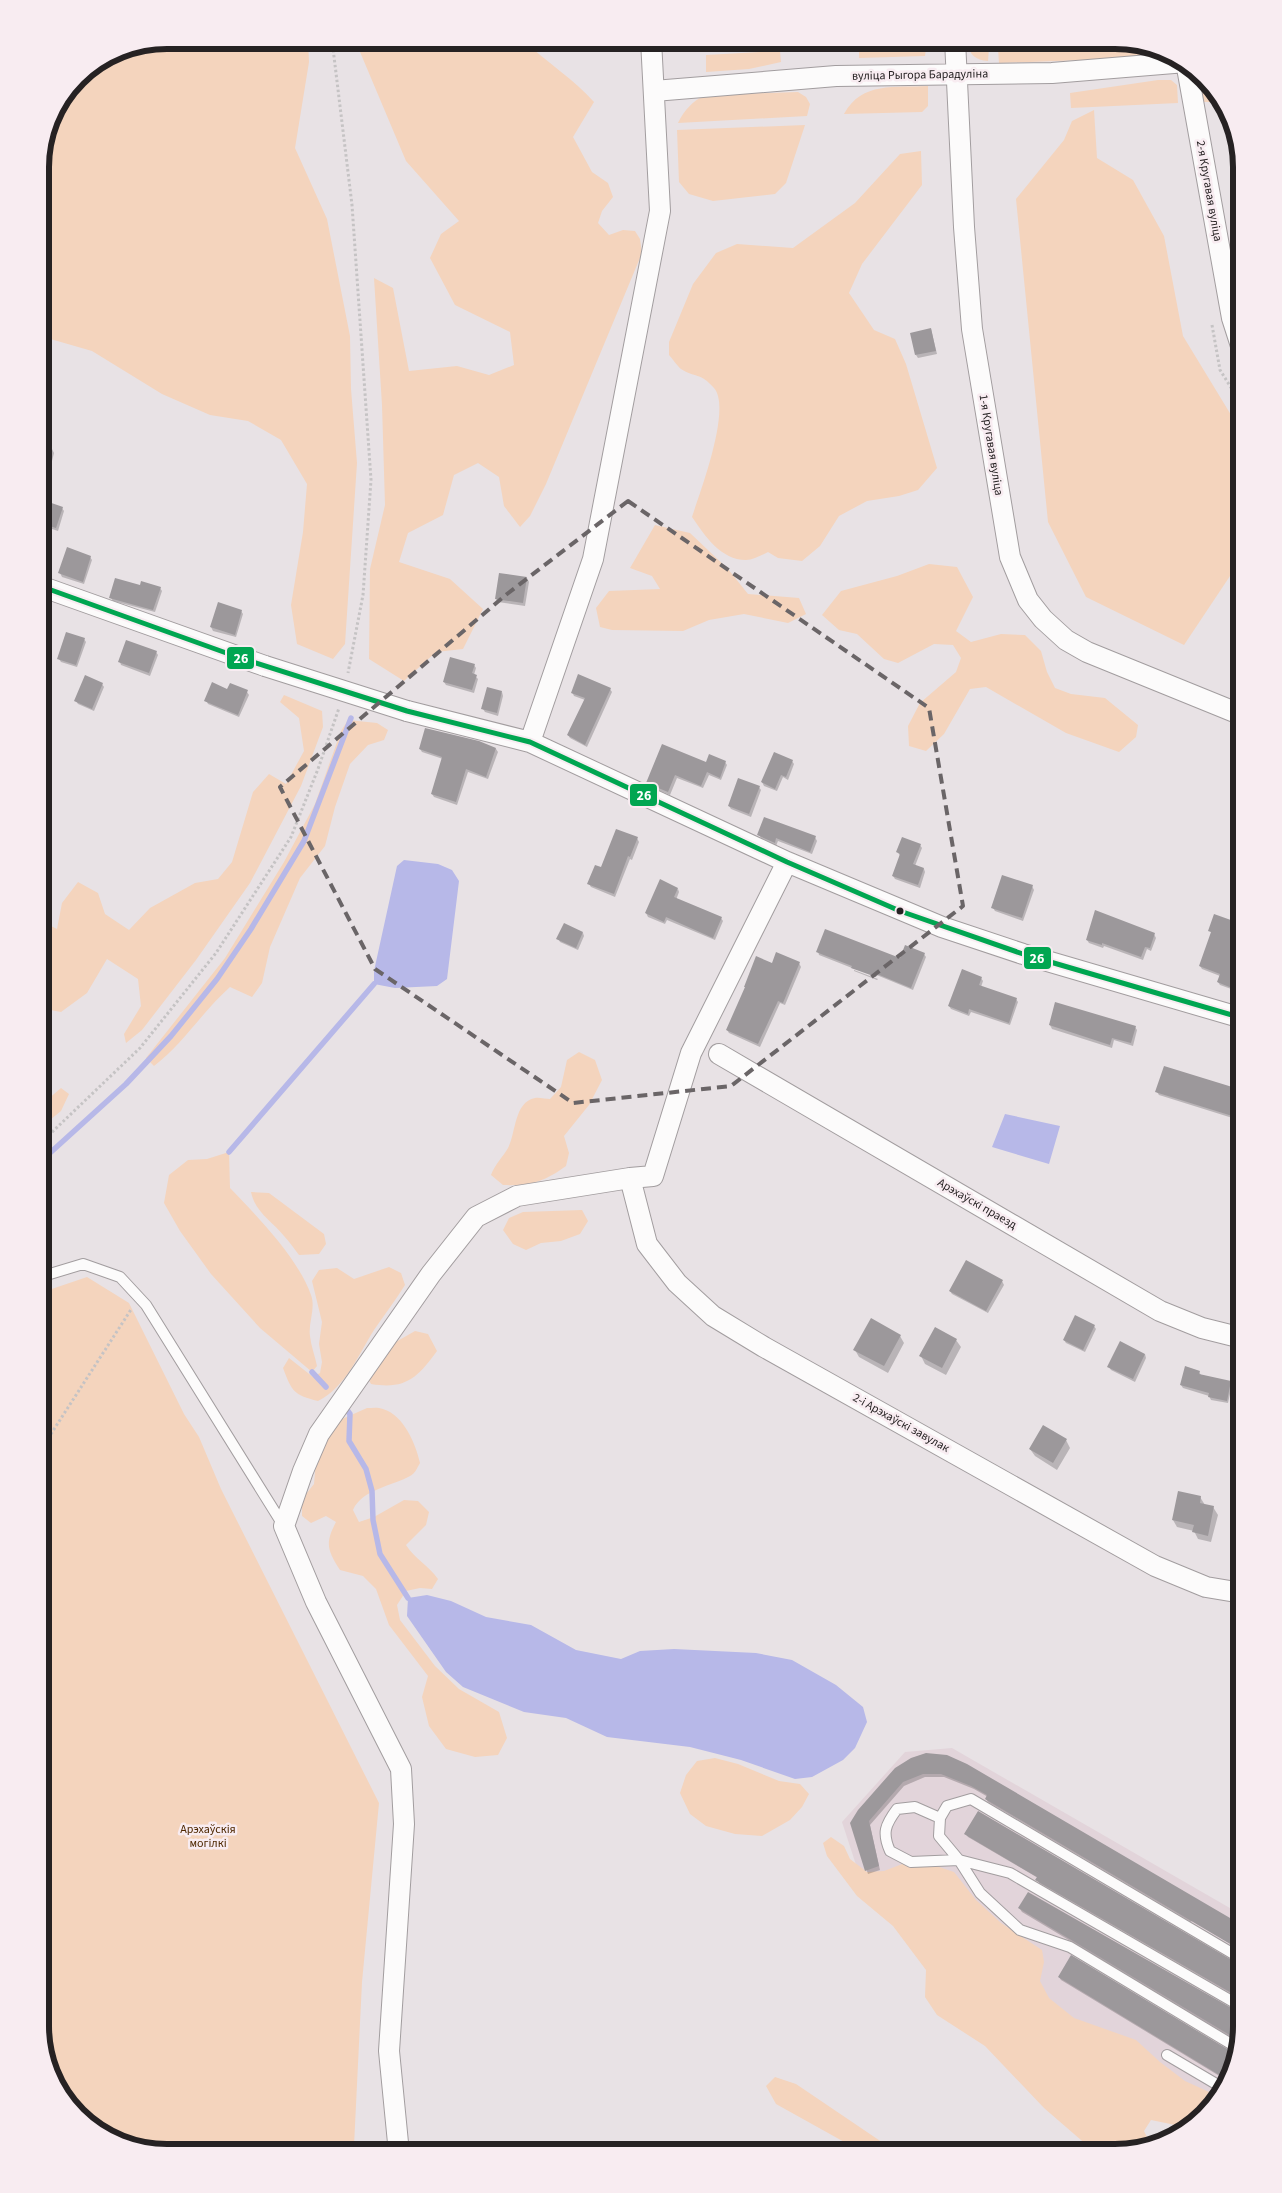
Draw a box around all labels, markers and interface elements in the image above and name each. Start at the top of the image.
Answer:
street label: вуліца Рыгора Барадуліна [852,65,988,85]
street label: 2-я Кругавая вуліца [1192,139,1226,243]
street label: 1-я Кругавая вуліца [975,393,1007,497]
line badge: 26 [226,646,255,670]
text: 26 [234,649,248,669]
line badge: 26 [629,783,658,807]
text: 26 [637,786,651,806]
unlabelled marker [895,906,905,916]
line badge: 26 [1023,946,1052,970]
text: 26 [1030,949,1044,969]
street label: Арэхаўскі праезд [934,1174,1020,1234]
street label: 2-і Арэхаўскі завулак [850,1389,953,1457]
park label: Арэхаўскія могілкі [180,1821,236,1852]

